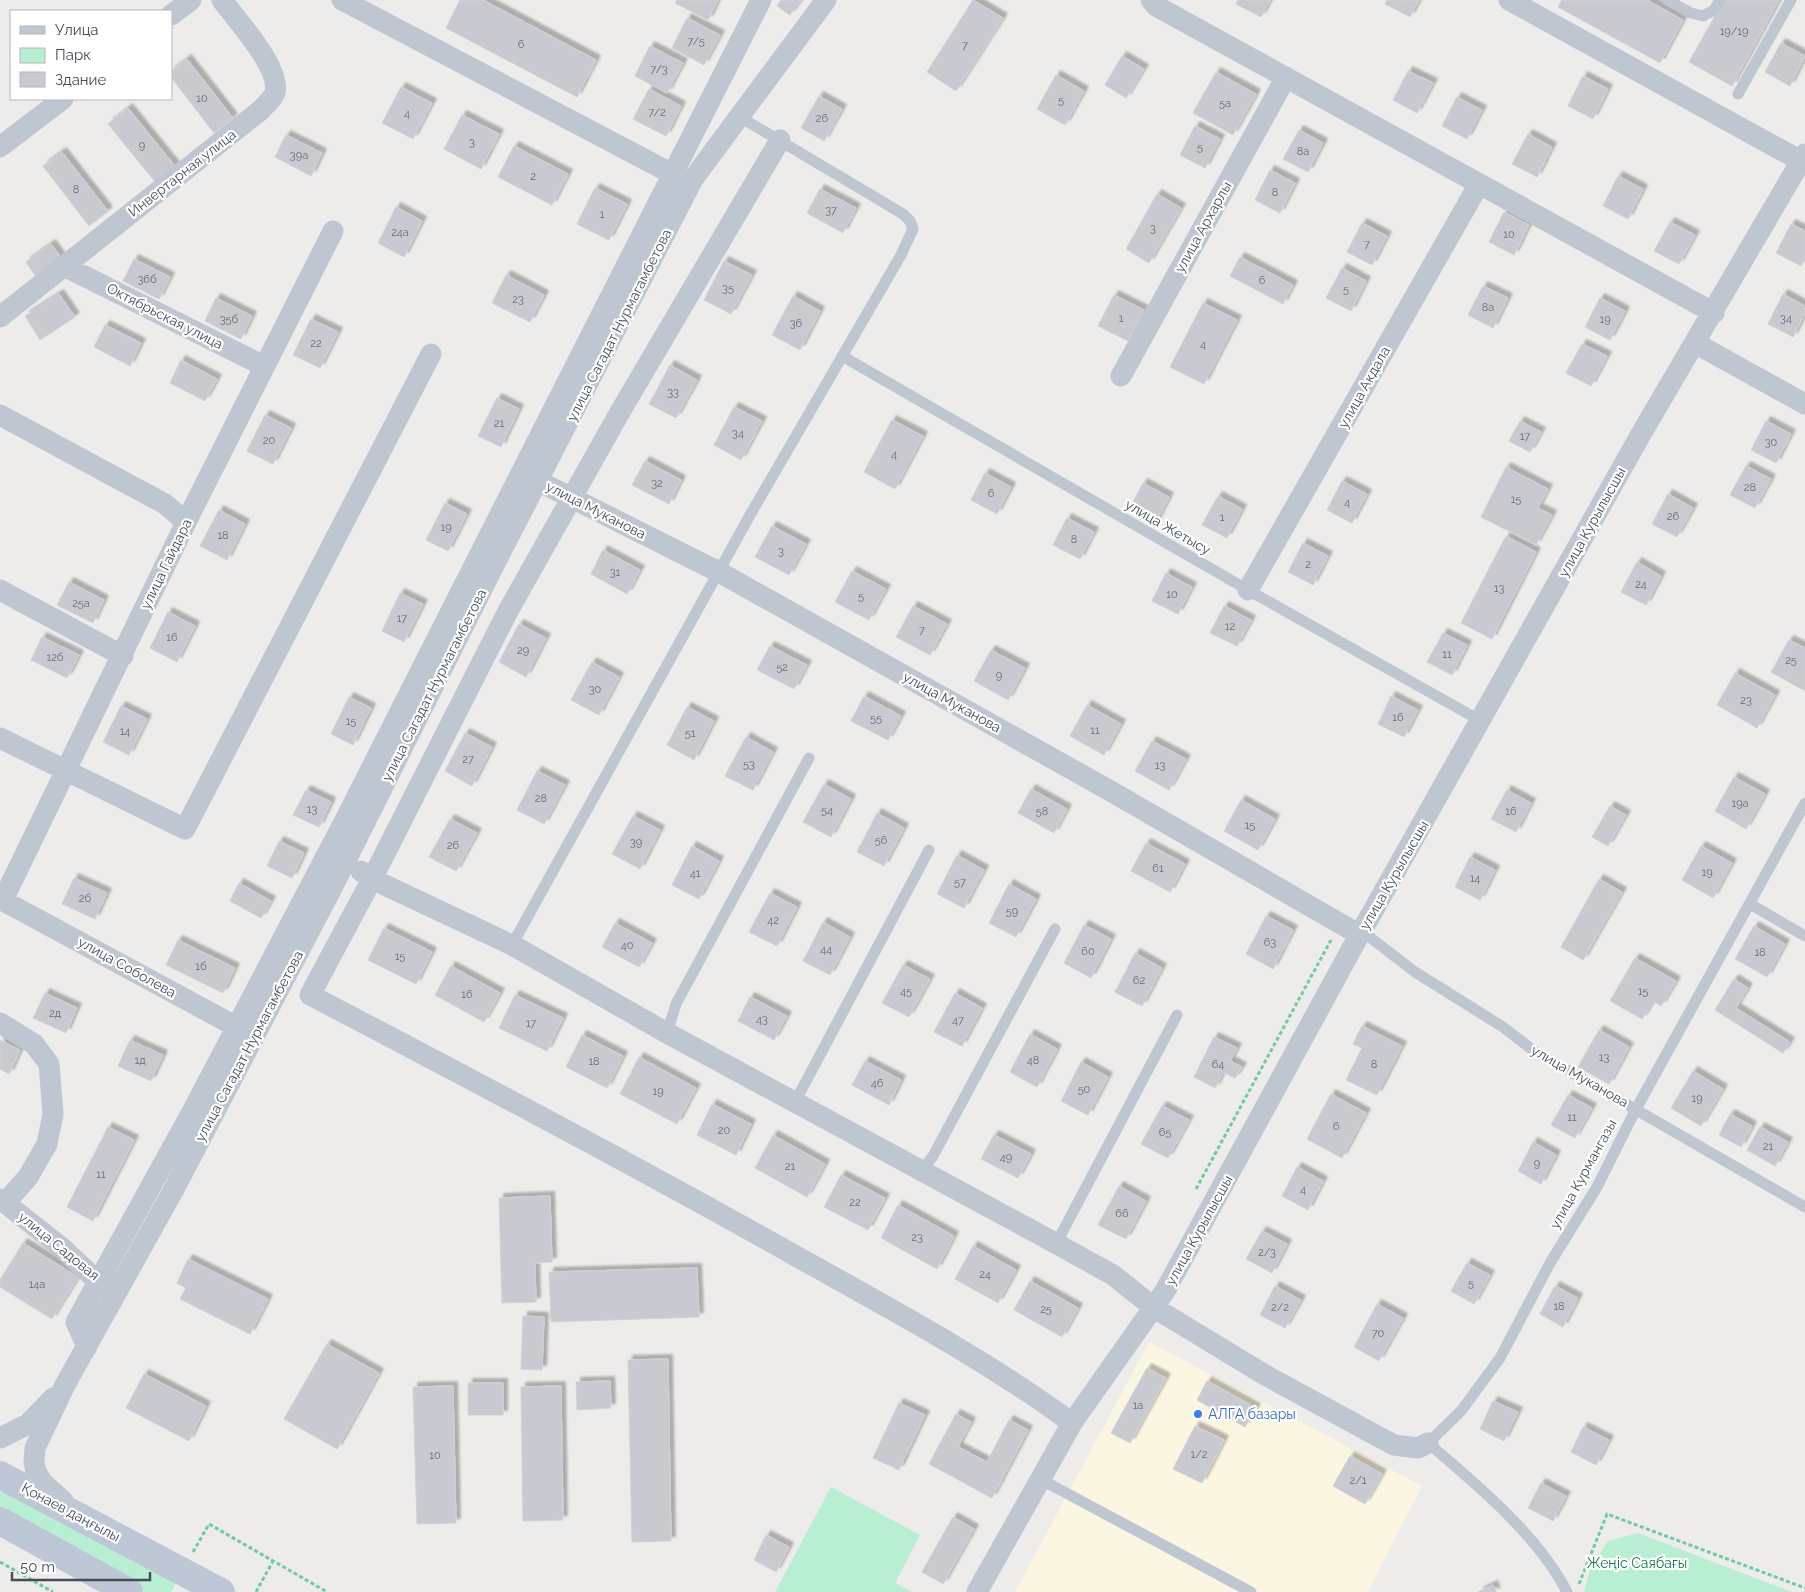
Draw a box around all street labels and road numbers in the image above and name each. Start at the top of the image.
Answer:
street label: Инвертарная улица [125,126,239,220]
street label: улица Архарлы [1171,179,1235,275]
street label: улица Сагадат Нурмагамбетова [563,226,675,424]
street label: Октябрьская улица [104,280,226,352]
street label: улица Акдала [1335,343,1393,431]
street label: улица Курылысшы [1555,464,1629,580]
street label: улица Муканова [544,478,648,542]
street label: улица Жетысу [1122,496,1214,558]
street label: улица Гайдара [137,516,195,612]
street label: улица Сагадат Нурмагамбетова [378,586,490,784]
street label: улица Муканова [900,668,1004,736]
street label: улица Курылысшы [1356,818,1432,932]
street label: улица Соболева [75,934,179,1000]
street label: улица Сагадат Нурмагамбетова [192,948,306,1144]
street label: улица Муканова [1529,1042,1631,1110]
street label: улица Курмангазы [1546,1116,1620,1232]
street label: улица Курылысшы [1162,1172,1236,1288]
street label: улица Садовая [15,1209,103,1283]
street label: Қонаев даңғылы [19,1479,123,1545]

